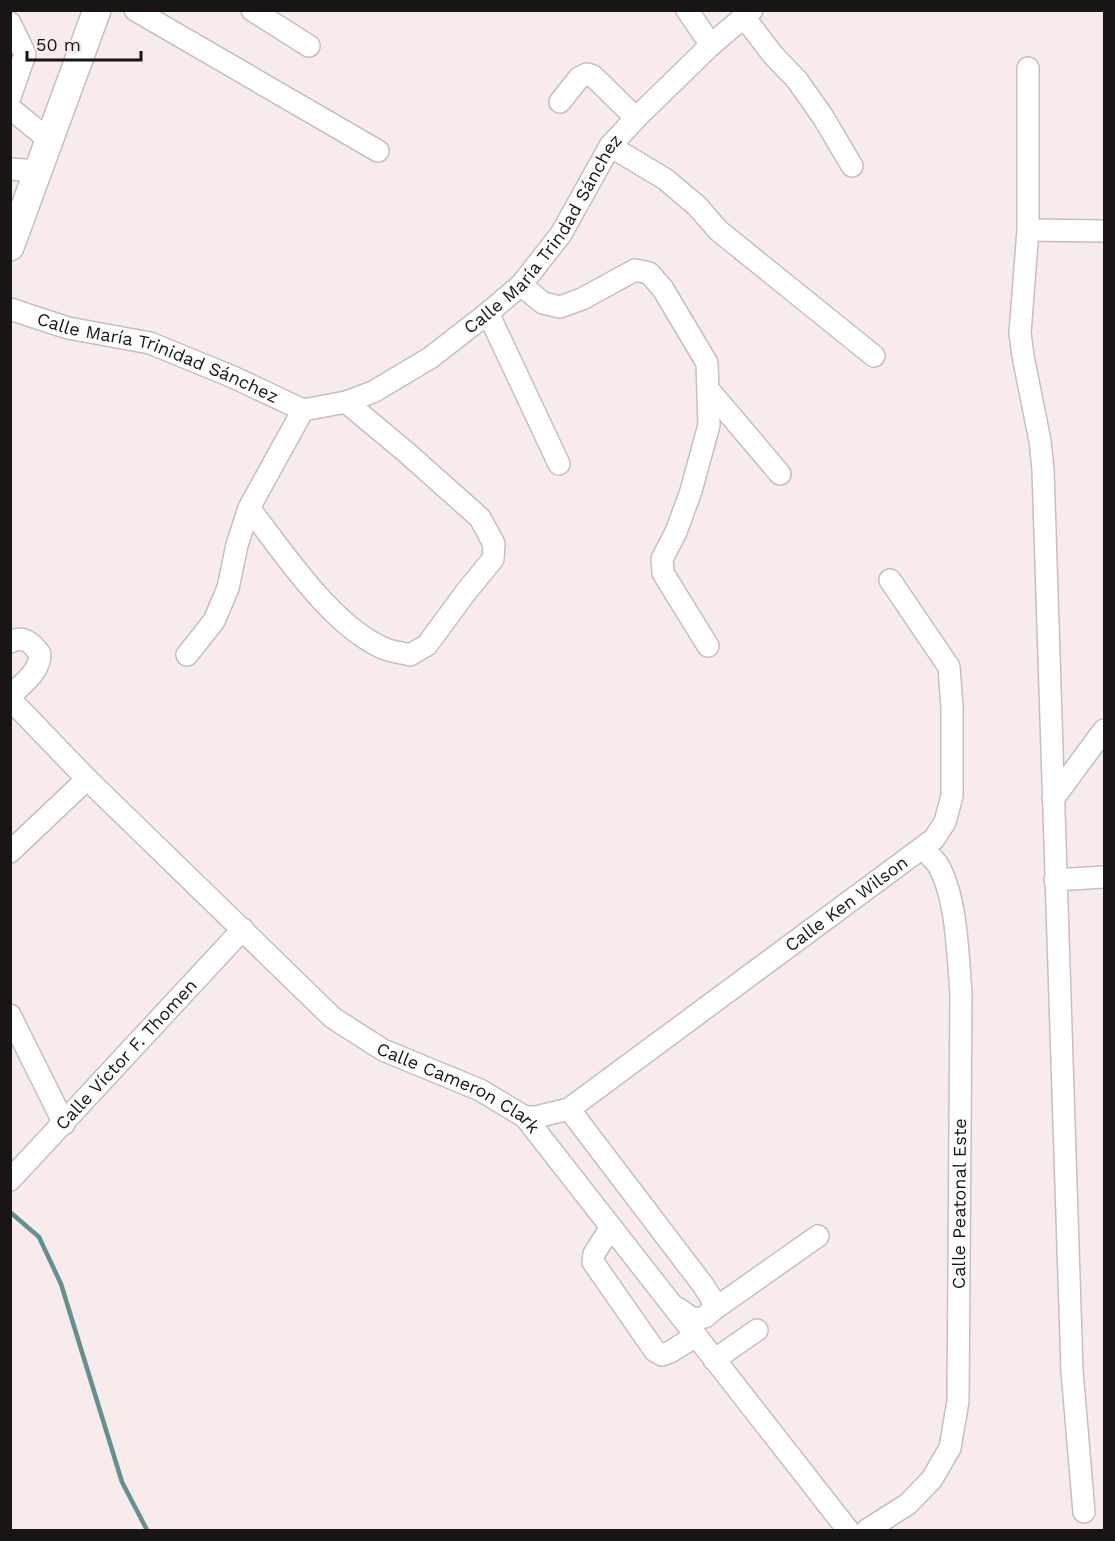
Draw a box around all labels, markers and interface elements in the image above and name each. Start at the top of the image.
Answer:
scale bar [27,24,141,62]
text: 50 m [36,34,81,55]
street label: Calle María Trindad Sánchez [459,129,626,338]
street label: Calle María Trinidad Sánchez [35,308,282,407]
street label: Calle Ken Wilson [781,851,912,956]
street label: Calle Víctor F. Thomen [51,975,201,1134]
street label: Calle Cameron Clark [374,1038,545,1137]
street label: Calle Peatonal Este [948,1118,970,1289]

